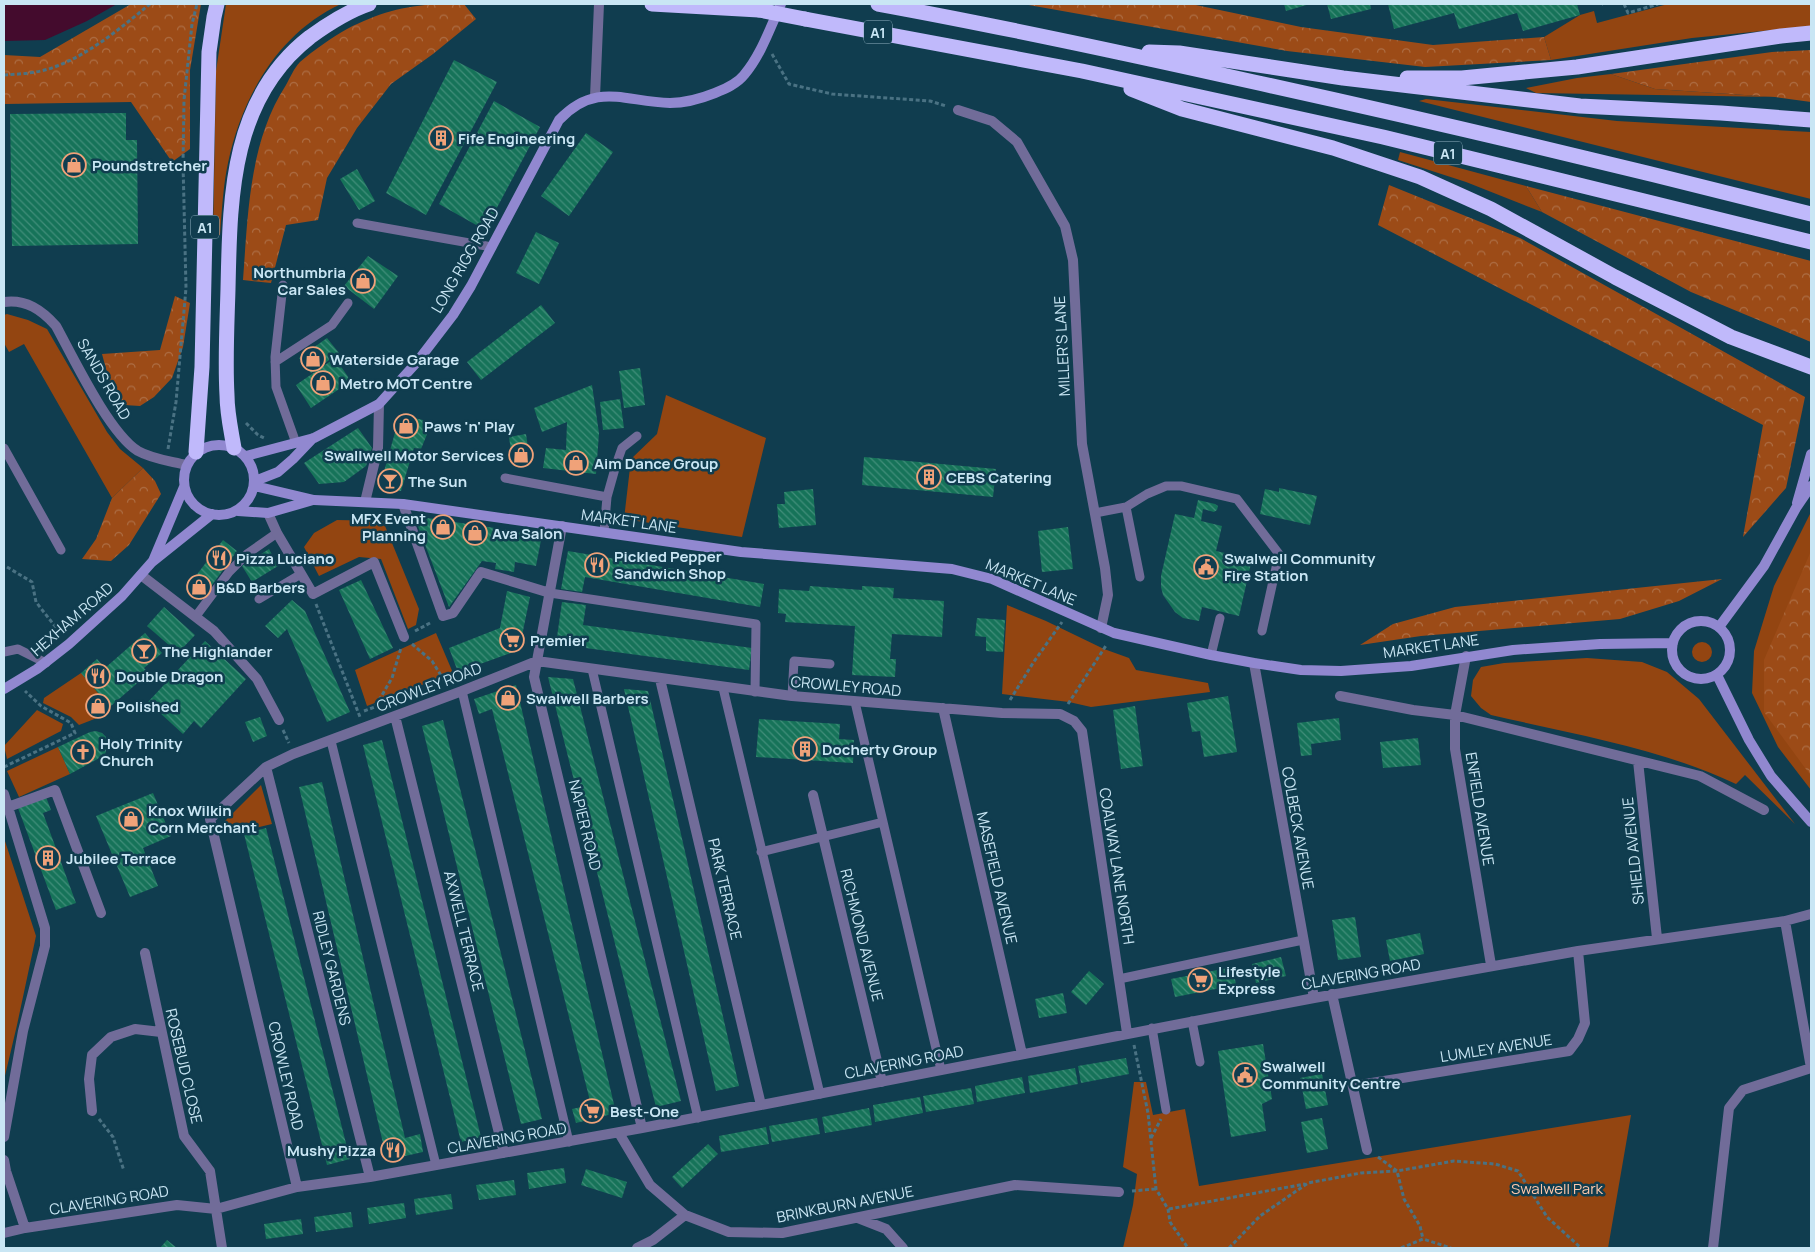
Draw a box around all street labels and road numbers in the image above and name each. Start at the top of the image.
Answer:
road number: A1 [864,21,892,44]
road number: A1 [1434,142,1462,164]
street label: LONG RIGG ROAD [426,203,504,317]
road number: A1 [191,216,219,238]
street label: MILLER'S LANE [1049,295,1075,397]
street label: SANDS ROAD [72,334,136,424]
street label: MARKET LANE [580,504,678,538]
street label: MARKET LANE [982,553,1080,611]
street label: HEXHAM ROAD [26,577,118,661]
street label: MARKET LANE [1382,629,1480,663]
street label: CROWLEY ROAD [373,657,485,717]
street label: CROWLEY ROAD [790,671,902,701]
street label: ENFIELD AVENUE [1461,751,1499,867]
street label: COLBECK AVENUE [1277,765,1319,891]
street label: NAPIER ROAD [564,777,606,873]
street label: COALWAY LANE NORTH [1094,786,1140,946]
street label: SHIELD AVENUE [1617,796,1649,906]
street label: MASEFIELD AVENUE [972,810,1022,946]
street label: PARK TERRACE [703,836,747,942]
street label: RICHMOND AVENUE [835,866,889,1004]
street label: AXWELL TERRACE [439,868,489,994]
street label: RIDLEY GARDENS [308,909,356,1027]
street label: CLAVERING ROAD [1300,953,1422,995]
street label: ROSEBUD CLOSE [161,1006,207,1126]
street label: CROWLEY ROAD [263,1019,309,1133]
street label: LUMLEY AVENUE [1438,1029,1554,1067]
street label: CLAVERING ROAD [843,1040,965,1084]
street label: CLAVERING ROAD [446,1117,568,1159]
street label: CLAVERING ROAD [48,1180,170,1220]
street label: BRINKBURN AVENUE [775,1180,915,1228]

